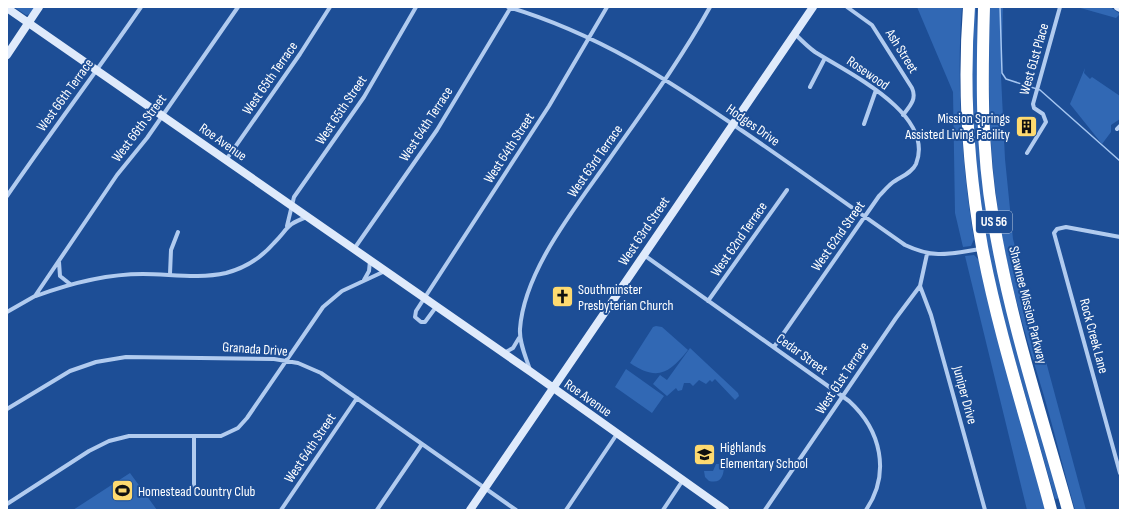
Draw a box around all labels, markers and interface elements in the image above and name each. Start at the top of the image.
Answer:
street label: West 61st Place [1016,21,1052,97]
street label: Ash Street [881,25,922,76]
street label: West 65th Terrace [239,38,301,118]
street label: Rosewood [843,52,893,94]
street label: West 66th Terrace [33,55,97,135]
street label: West 65th Street [312,72,370,148]
street label: West 64th Terrace [396,84,456,164]
street label: West 66th Street [108,91,170,165]
street label: Hodges Drive [723,100,783,150]
street label: West 64th Street [480,110,538,186]
place label: Mission Springs Assisted Living Facility [904,110,1011,143]
building icon: Mission Springs Assisted Living Facility [1013,113,1039,139]
street label: Roe Avenue [196,119,250,165]
street label: West 63rd Terrace [564,121,626,201]
street label: West 63rd Street [615,193,673,269]
street label: West 62nd Street [808,198,868,274]
street label: West 62nd Terrace [707,199,771,279]
road number: US 56 [976,211,1012,233]
street label: Shawnee Mission Parkway [1005,244,1051,366]
place label: Southminster Presbyterian Church [578,281,674,314]
church icon: Southminster Presbyterian Church [549,284,575,310]
street label: Rock Creek Lane [1076,297,1112,375]
street label: Cedar Street [773,330,831,378]
street label: Granada Drive [222,338,288,360]
street label: West 61st Terrace [812,339,872,417]
street label: Juniper Drive [949,363,981,426]
street label: Roe Avenue [561,375,615,421]
street label: West 64th Street [281,410,339,486]
place label: Highlands Elementary School [720,439,808,472]
school or university icon: Highlands Elementary School [691,442,717,468]
sports icon: Homestead Country Club [110,478,136,504]
place label: Homestead Country Club [138,483,255,500]

